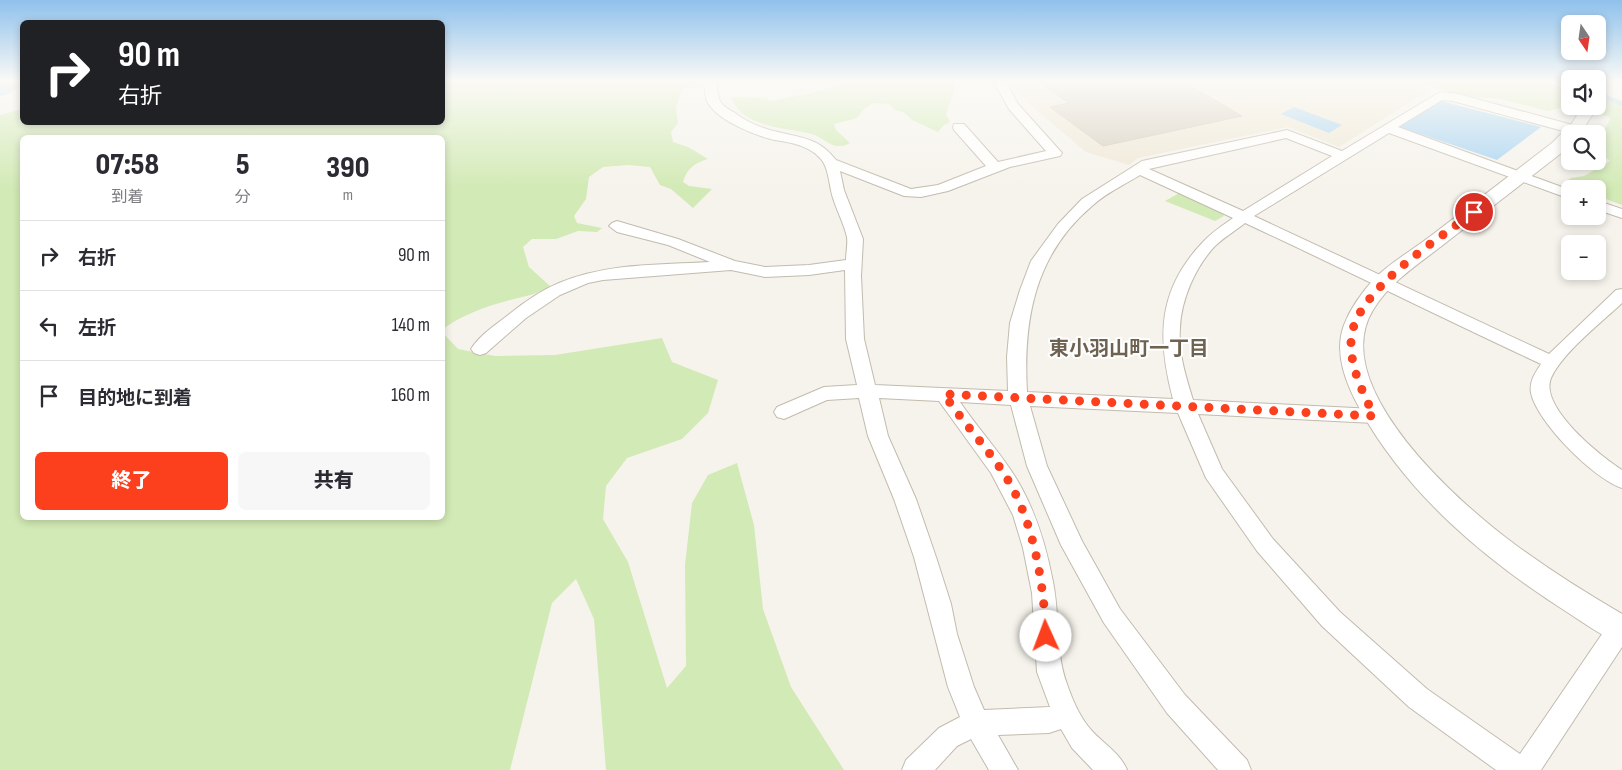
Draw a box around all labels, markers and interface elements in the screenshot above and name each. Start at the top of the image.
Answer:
north arrow [1561,15,1606,60]
map controls [1561,15,1606,280]
text: 90 m [118,34,180,77]
icon: right [35,40,100,105]
button: sound [1561,70,1606,115]
text: 右折 [118,83,162,110]
button: search [1561,125,1606,170]
text: 07:58 [96,147,159,183]
text: 5 [236,147,250,183]
text: 390 [326,150,369,186]
button: + [1561,180,1606,225]
text: m [343,186,353,205]
text: 到着 [111,188,143,207]
text: 分 [235,188,251,207]
pin [1453,191,1495,233]
icon: arrive [1460,198,1488,226]
button: − [1561,235,1606,280]
icon: right [35,242,63,270]
text: 90 m [398,244,430,267]
text: 右折 [78,247,116,270]
icon: left [35,312,63,340]
text: 140 m [392,314,430,337]
text: 左折 [78,317,116,340]
district label: 東小羽山町一丁目 [1049,337,1209,361]
icon: arrive [35,382,63,410]
text: 160 m [391,384,430,407]
text: 目的地に到着 [78,387,192,410]
button: 終了 [35,452,228,510]
button: 共有 [238,452,430,510]
position arrow [1019,609,1071,661]

